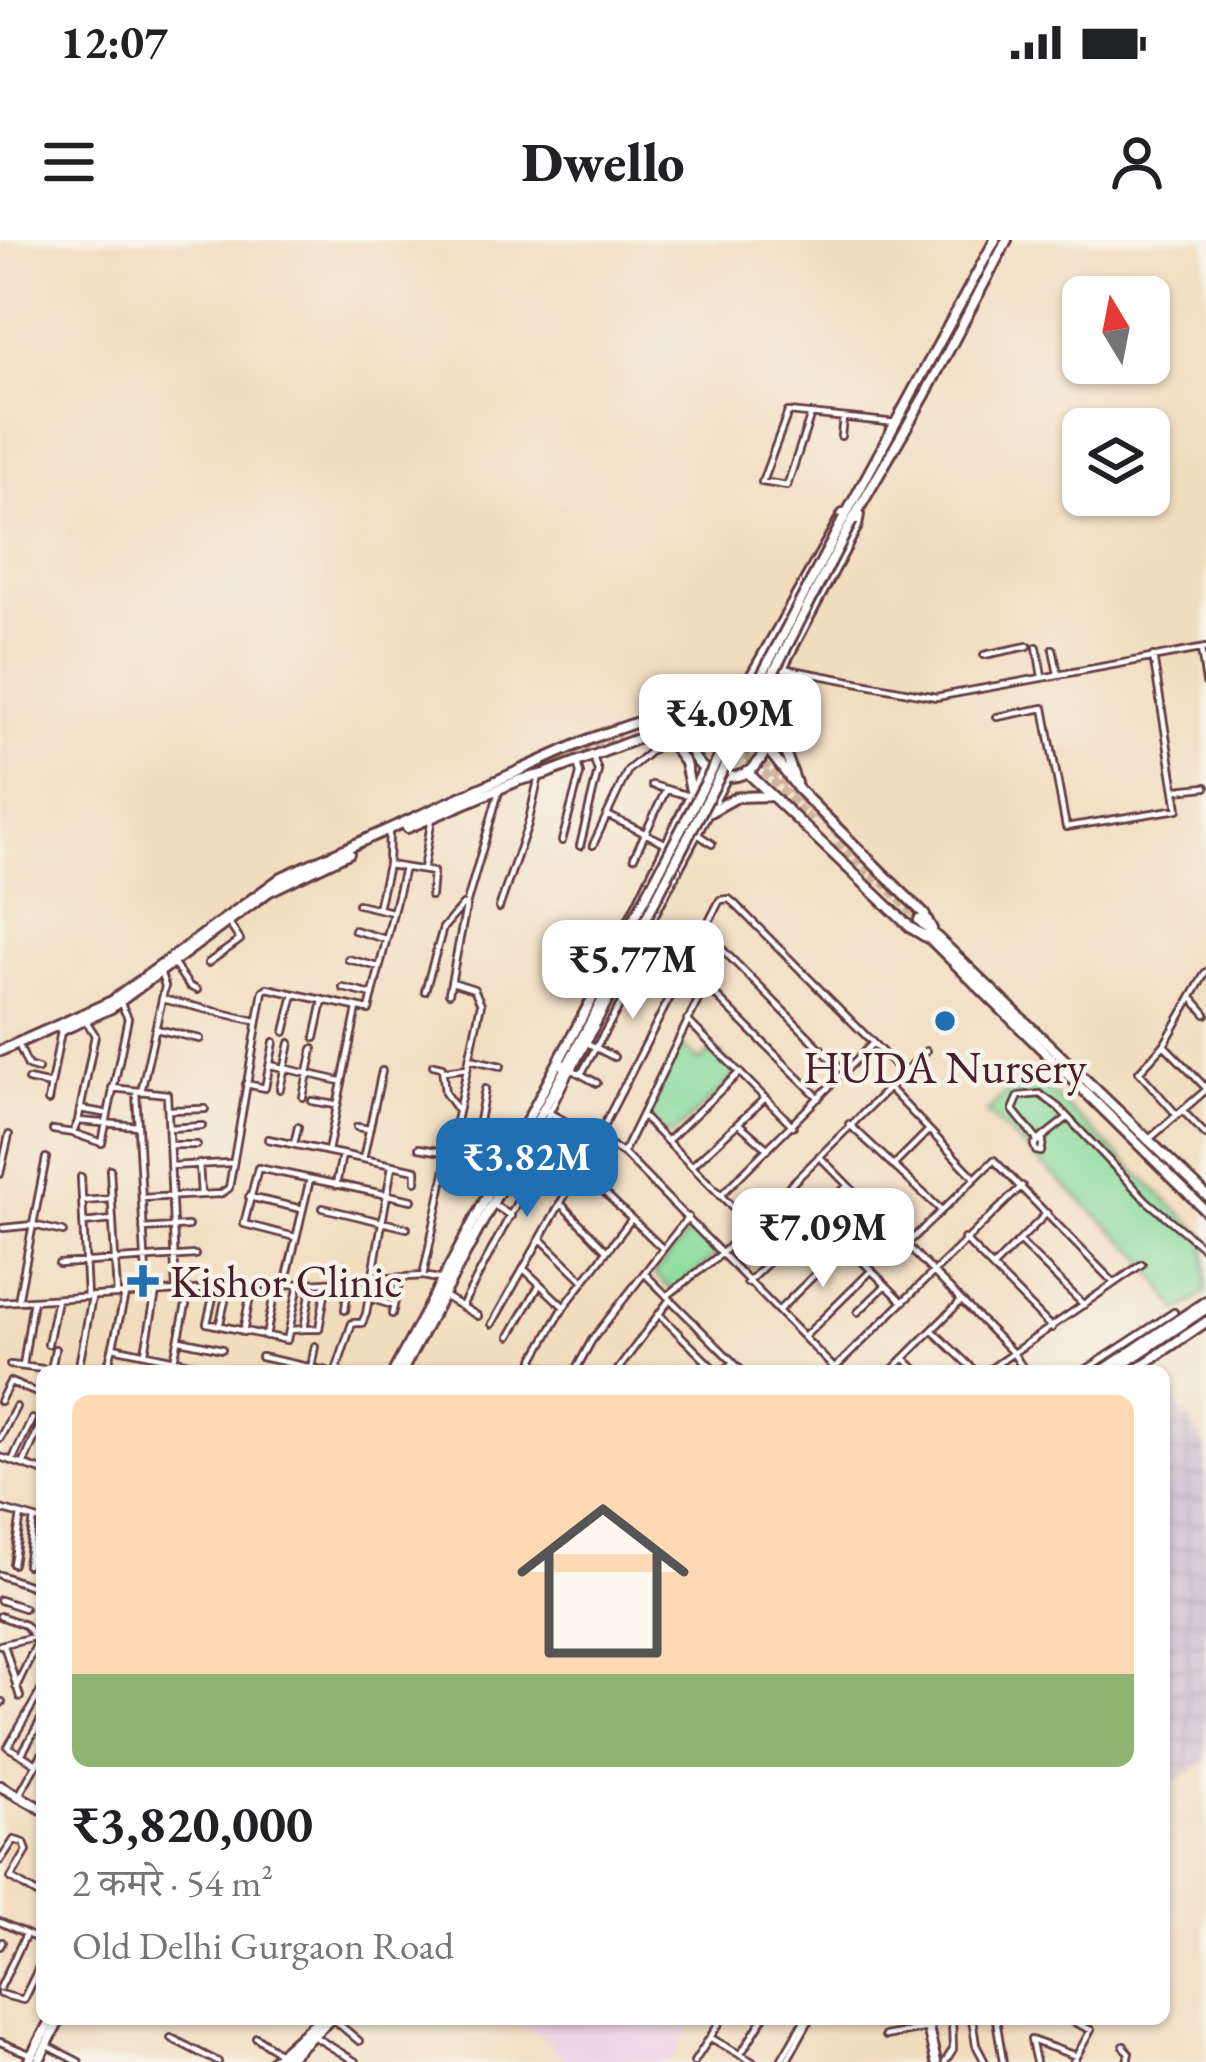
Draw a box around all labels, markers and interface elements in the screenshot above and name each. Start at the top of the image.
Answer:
text: 12:07 [60,13,168,71]
text: Dwello [521,127,685,197]
icon: menu [36,129,102,195]
icon: person [1104,129,1170,195]
north arrow [1062,276,1170,384]
map controls [1062,276,1170,516]
button: layers [1062,408,1170,516]
pin: ₹4.09M [632,674,828,776]
text: ₹4.09M [666,687,794,738]
pin: ₹5.77M [535,920,731,1022]
text: ₹5.77M [569,933,697,984]
marker: HUDA Nursery [932,1008,958,1034]
place label: HUDA Nursery [803,1038,1087,1096]
pin: ₹3.82M [429,1118,625,1220]
text: ₹3.82M [463,1131,591,1182]
pin: ₹7.09M [725,1188,921,1290]
text: ₹7.09M [759,1201,887,1252]
place label: Kishor Clinic [170,1252,403,1310]
marker: Kishor Clinic [127,1265,159,1297]
icon: home [495,1473,711,1689]
text: ₹3,820,000 [72,1791,313,1857]
text: 2 कमरे · 54 m² [72,1857,273,1908]
text: Old Delhi Gurgaon Road [72,1920,454,1971]

